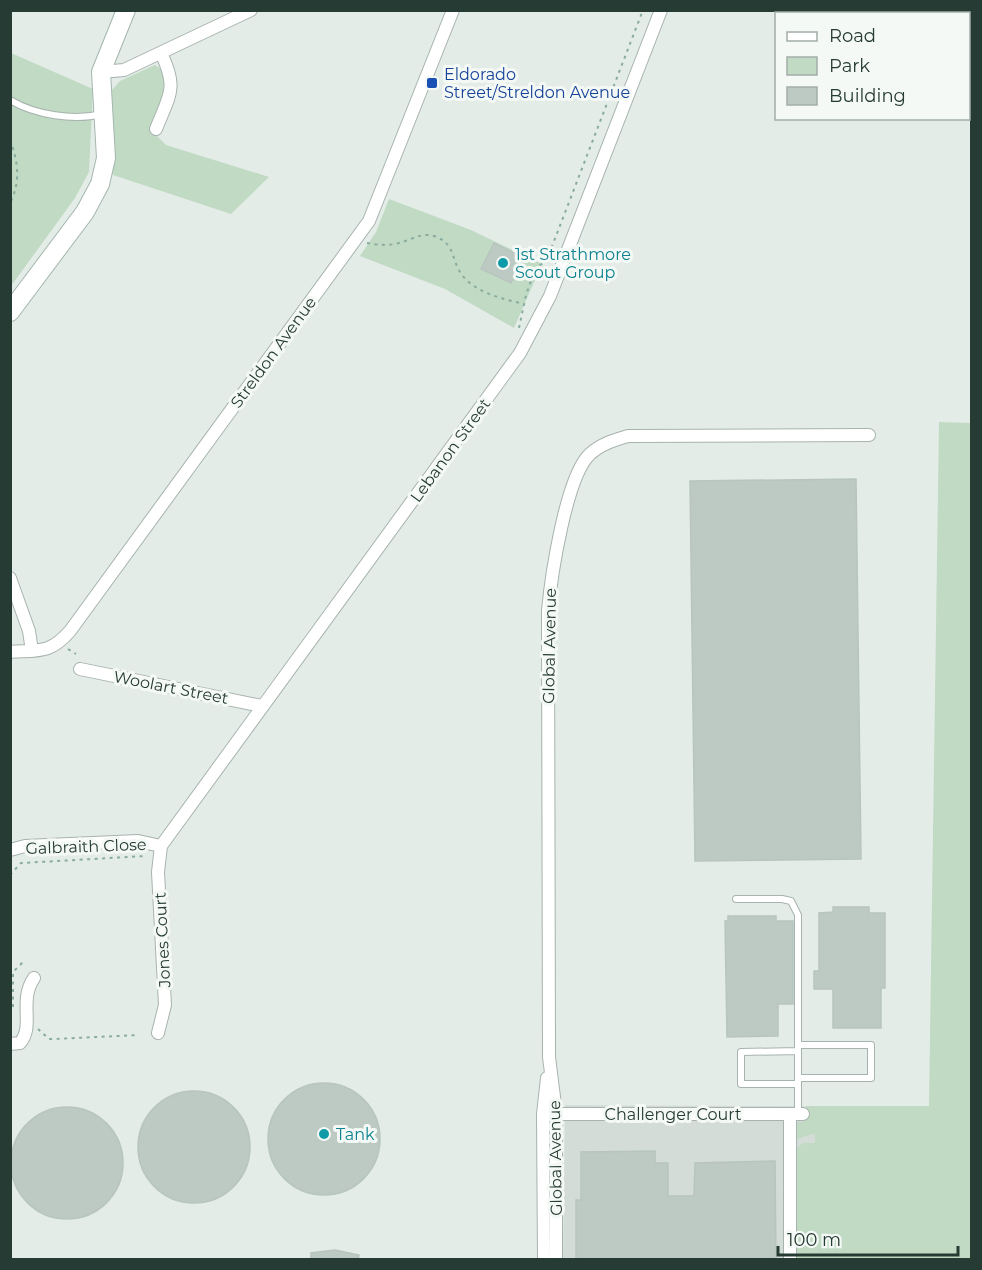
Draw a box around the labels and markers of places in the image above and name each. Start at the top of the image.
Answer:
place label: Eldorado Street/Streldon Avenue [444,65,630,102]
marker: Eldorado Street/Streldon Avenue [425,76,439,90]
place label: 1st Strathmore Scout Group [515,245,631,282]
marker: 1st Strathmore Scout Group [496,256,510,270]
place label: Tank [336,1125,375,1144]
marker: Tank [317,1127,331,1141]

